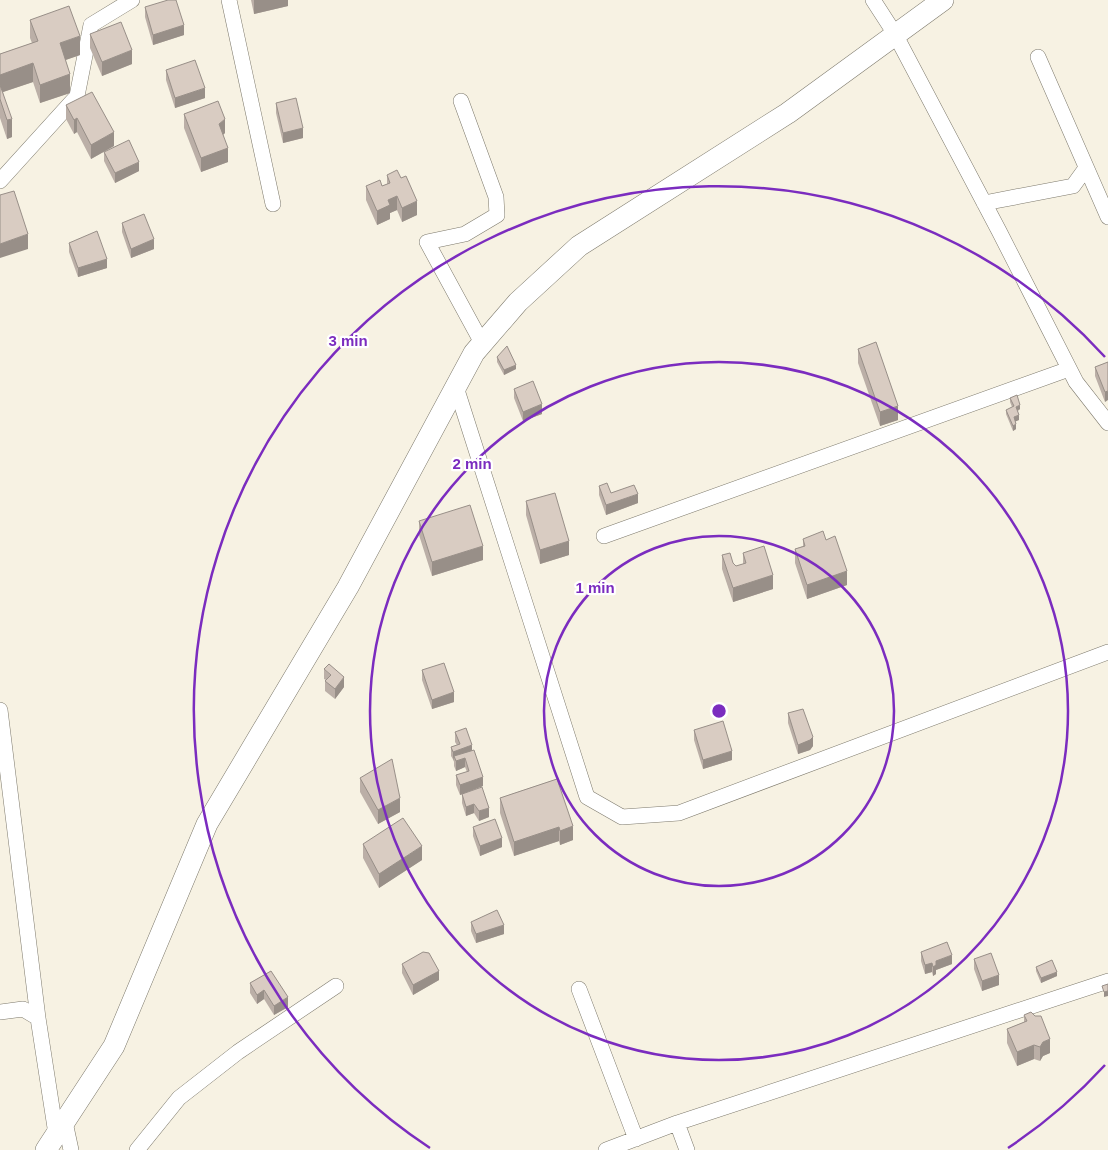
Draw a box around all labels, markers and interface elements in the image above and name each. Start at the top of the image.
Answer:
text: 3 min [328,332,368,349]
text: 2 min [452,455,492,472]
text: 1 min [575,579,615,596]
centre of rings [710,702,728,720]

